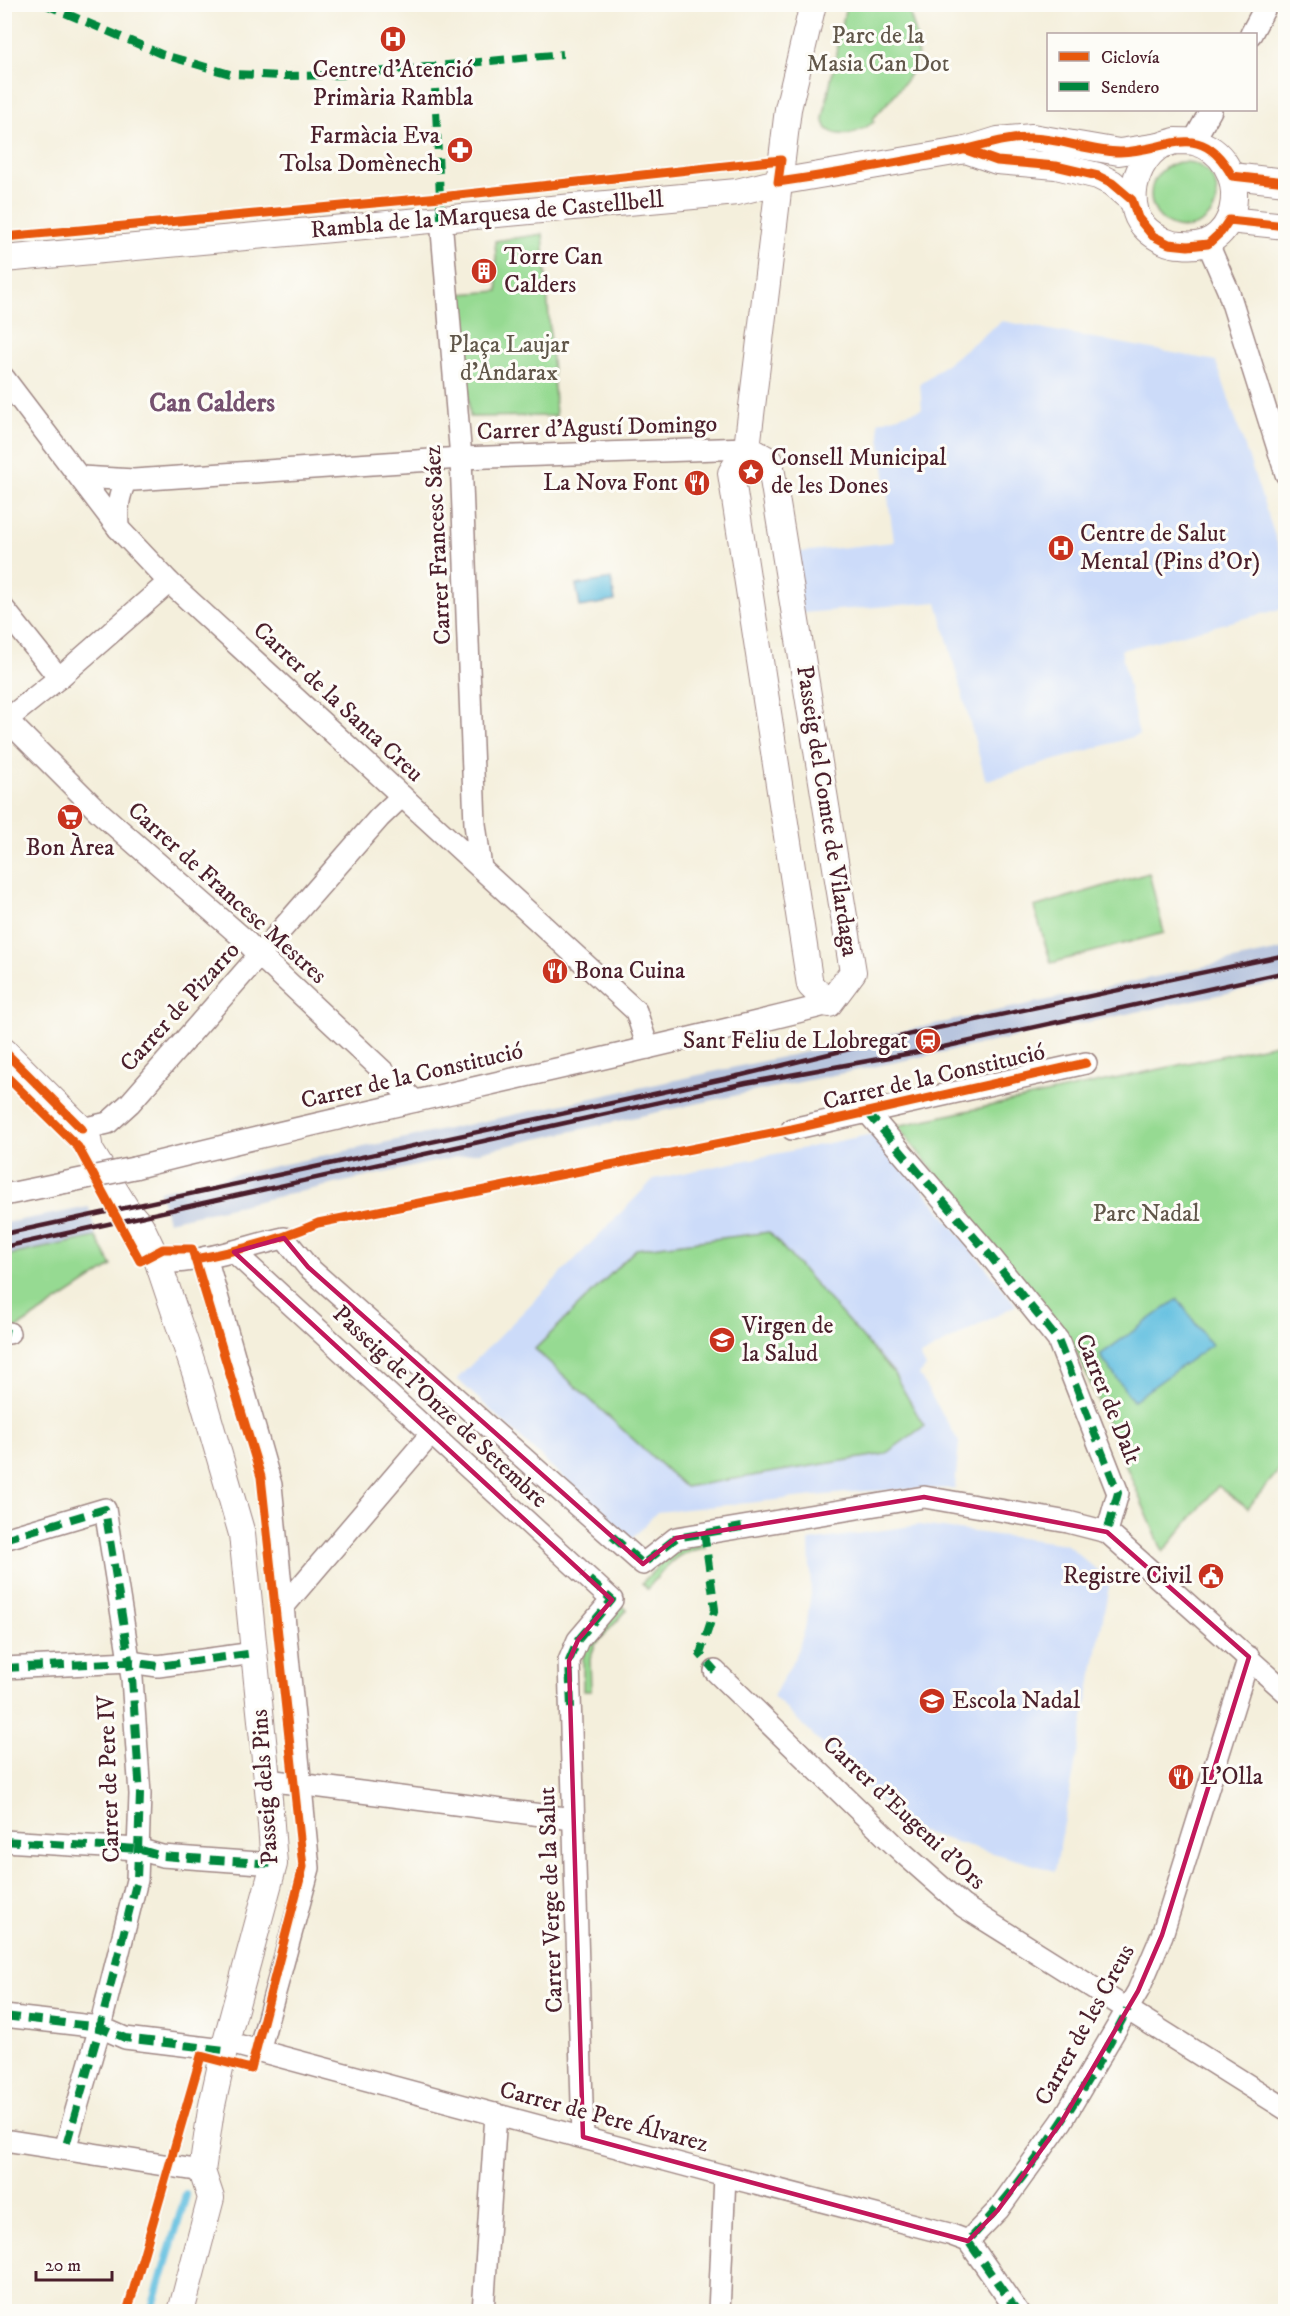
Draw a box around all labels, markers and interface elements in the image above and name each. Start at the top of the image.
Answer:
park label: Parc de la Masia Can Dot [807,21,950,79]
hospital icon: Centre d'Atenció Primària Rambla [378,24,408,54]
legend [1047,33,1257,111]
text: Ciclovía [1101,47,1160,69]
place label: Centre d'Atenció Primària Rambla [313,55,474,113]
text: Sendero [1101,77,1159,99]
place label: Farmàcia Eva Tolsa Domènech [279,121,441,179]
pharmacy icon: Farmàcia Eva Tolsa Domènech [445,135,475,165]
street label: Rambla de la Marquesa de Castellbell [309,185,665,245]
place label: Torre Can Calders [504,242,603,300]
building icon: Torre Can Calders [469,256,499,286]
park label: Plaça Laujar d'Andarax [449,330,570,388]
district label: Can Calders [149,387,275,420]
street label: Carrer d'Agustí Domingo [476,409,718,447]
place label: Consell Municipal de les Dones [771,443,947,501]
street label: Carrer Francesc Sáez [418,444,458,646]
place icon: Consell Municipal de les Dones [736,457,766,487]
place label: La Nova Font [543,468,678,498]
restaurant icon: La Nova Font [682,468,712,498]
place label: Centre de Salut Mental (Pins d'Or) [1080,519,1260,577]
hospital icon: Centre de Salut Mental (Pins d'Or) [1046,533,1076,563]
street label: Carrer de la Santa Creu [247,615,429,789]
street label: Passeig del Comte de Vilardaga [789,663,865,959]
street label: Carrer de Francesc Mestres [121,796,333,990]
supermarket icon: Bon Àrea [55,802,85,832]
place label: Bon Àrea [26,832,115,863]
street label: Carrer de Pizarro [114,936,246,1078]
restaurant icon: Bona Cuina [540,956,570,986]
place label: Bona Cuina [574,956,686,986]
place label: Sant Feliu de Llobregat [683,1026,908,1056]
station icon: Sant Feliu de Llobregat [913,1026,943,1056]
street label: Carrer de la Constitució [298,1036,526,1116]
street label: Carrer de la Constitució [820,1037,1048,1117]
park label: Parc Nadal [1092,1199,1200,1229]
street label: Passeig de l'Onze de Setembre [326,1299,554,1515]
place label: Virgen de la Salud [741,1311,833,1369]
school or university icon: Virgen de la Salud [707,1325,737,1355]
street label: Carrer de Dalt [1068,1329,1148,1469]
place label: Registre Civil [1063,1561,1193,1591]
public building icon: Registre Civil [1196,1561,1226,1591]
school or university icon: Escola Nadal [917,1686,947,1716]
place label: Escola Nadal [952,1686,1081,1716]
street label: Carrer de Pere IV [91,1694,127,1863]
street label: Passeig dels Pins [245,1708,285,1866]
street label: Carrer d'Eugeni d'Ors [816,1730,992,1896]
restaurant icon: L'Olla [1166,1762,1196,1792]
place label: L'Olla [1200,1762,1264,1792]
street label: Carrer Verge de la Salut [532,1786,570,2014]
street label: Carrer de les Creus [1028,1939,1142,2111]
street label: Carrer de Pere Álvarez [496,2074,713,2159]
scale bar [36,2244,112,2282]
text: 20 m [45,2255,81,2277]

